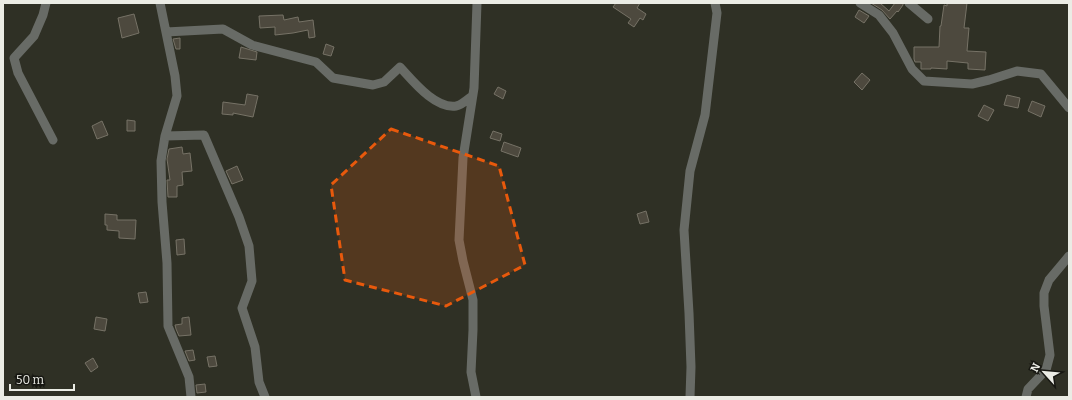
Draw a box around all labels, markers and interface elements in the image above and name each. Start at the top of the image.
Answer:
north arrow [1024,352,1064,392]
text: N [1028,361,1043,374]
scale bar [10,366,74,392]
text: 50 m [16,373,45,387]

